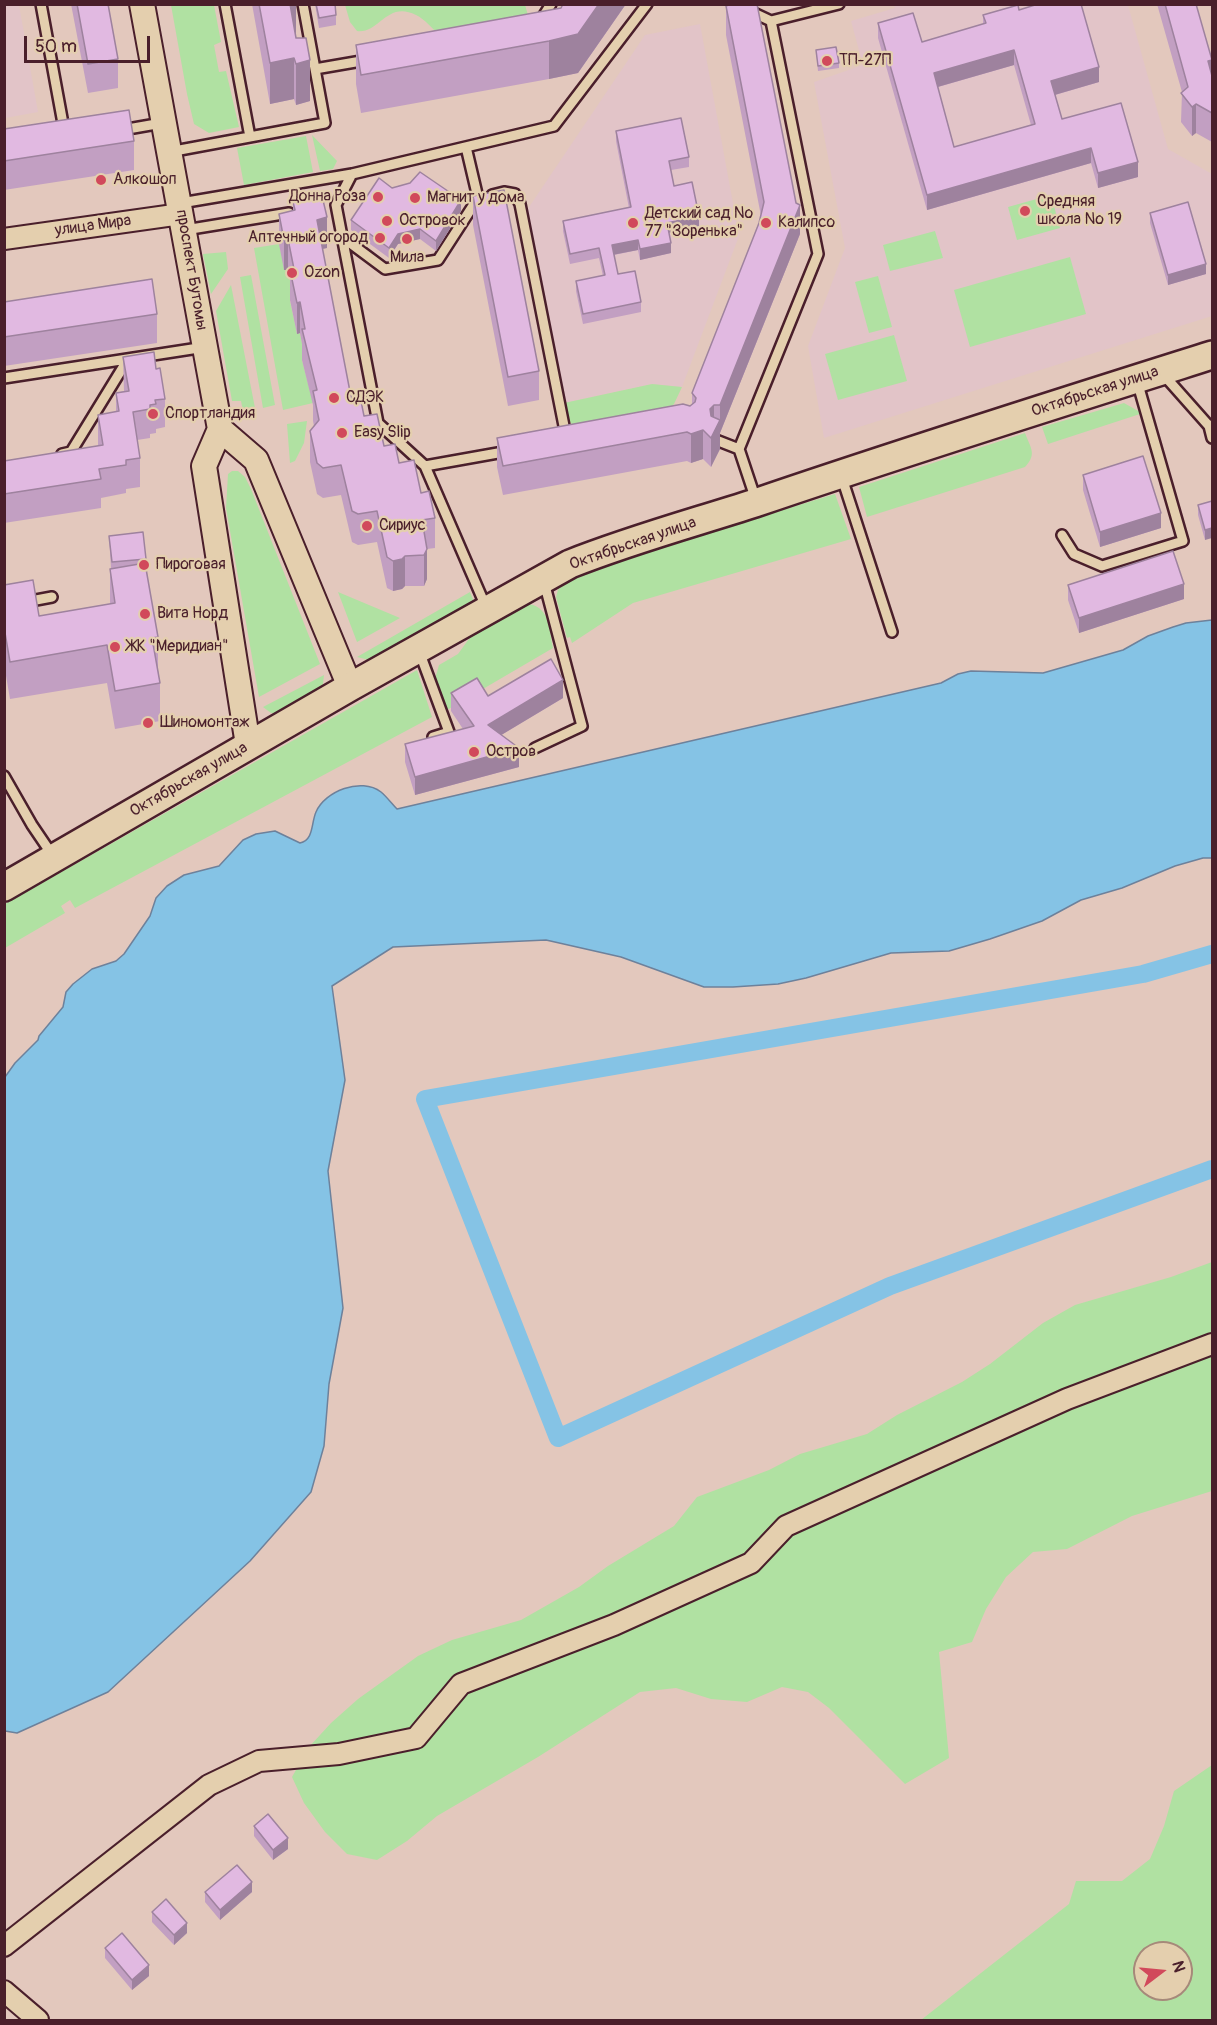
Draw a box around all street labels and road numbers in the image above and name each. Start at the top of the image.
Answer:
street label: проспект Бутомы [171,208,211,332]
street label: улица Мира [54,211,132,241]
street label: Октябрьская улица [1029,362,1161,422]
street label: Октябрьская улица [567,513,699,575]
street label: Октябрьская улица [127,739,251,821]

